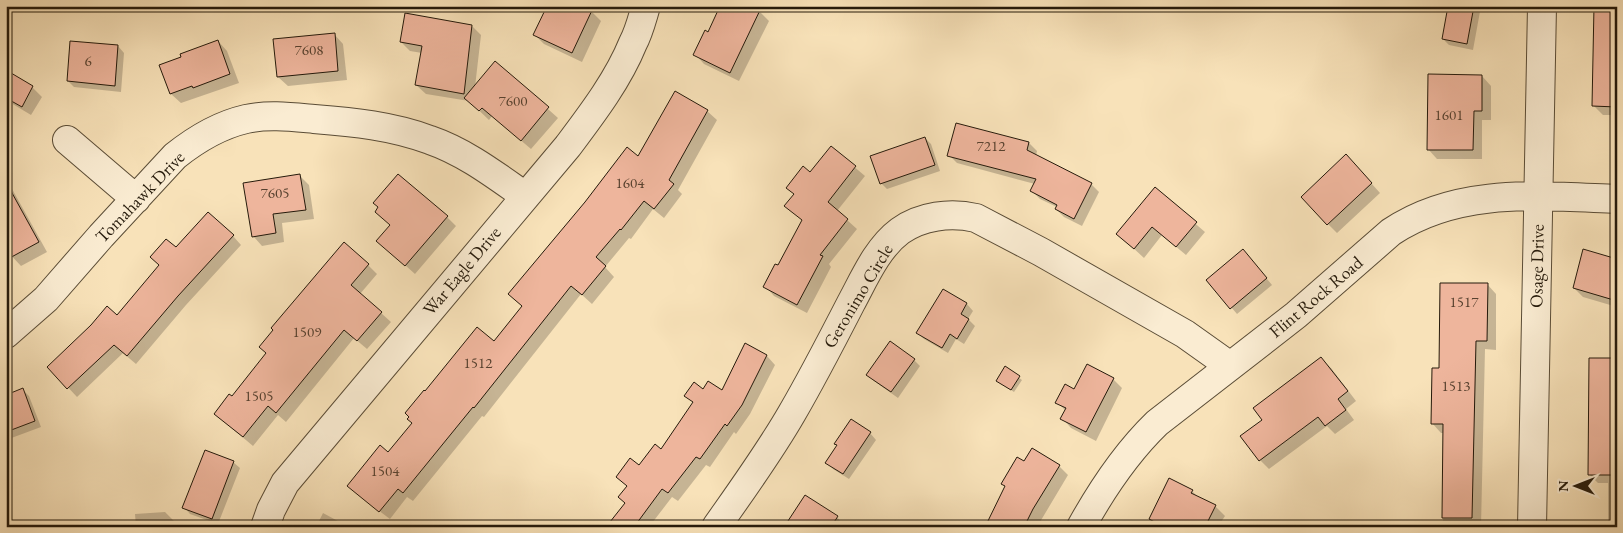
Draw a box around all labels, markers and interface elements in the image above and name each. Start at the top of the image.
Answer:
house number: 7608 [295,40,323,59]
house number: 6 [84,51,92,70]
house number: 7600 [499,91,527,110]
house number: 1601 [1435,105,1463,124]
house number: 7212 [977,136,1006,155]
street label: Tomahawk Drive [90,146,189,248]
house number: 1604 [616,173,645,192]
house number: 7605 [261,183,289,202]
street label: War Eagle Drive [418,221,506,320]
street label: Osage Drive [1524,224,1549,308]
street label: Geronimo Circle [817,240,898,352]
street label: Flint Rock Road [1264,250,1368,343]
house number: 1517 [1450,292,1479,311]
house number: 1509 [293,322,321,341]
house number: 1512 [464,353,493,372]
house number: 1513 [1442,376,1470,395]
house number: 1505 [245,386,273,405]
north arrow [1550,460,1600,510]
house number: 1504 [371,461,400,480]
text: N [1554,480,1572,492]

